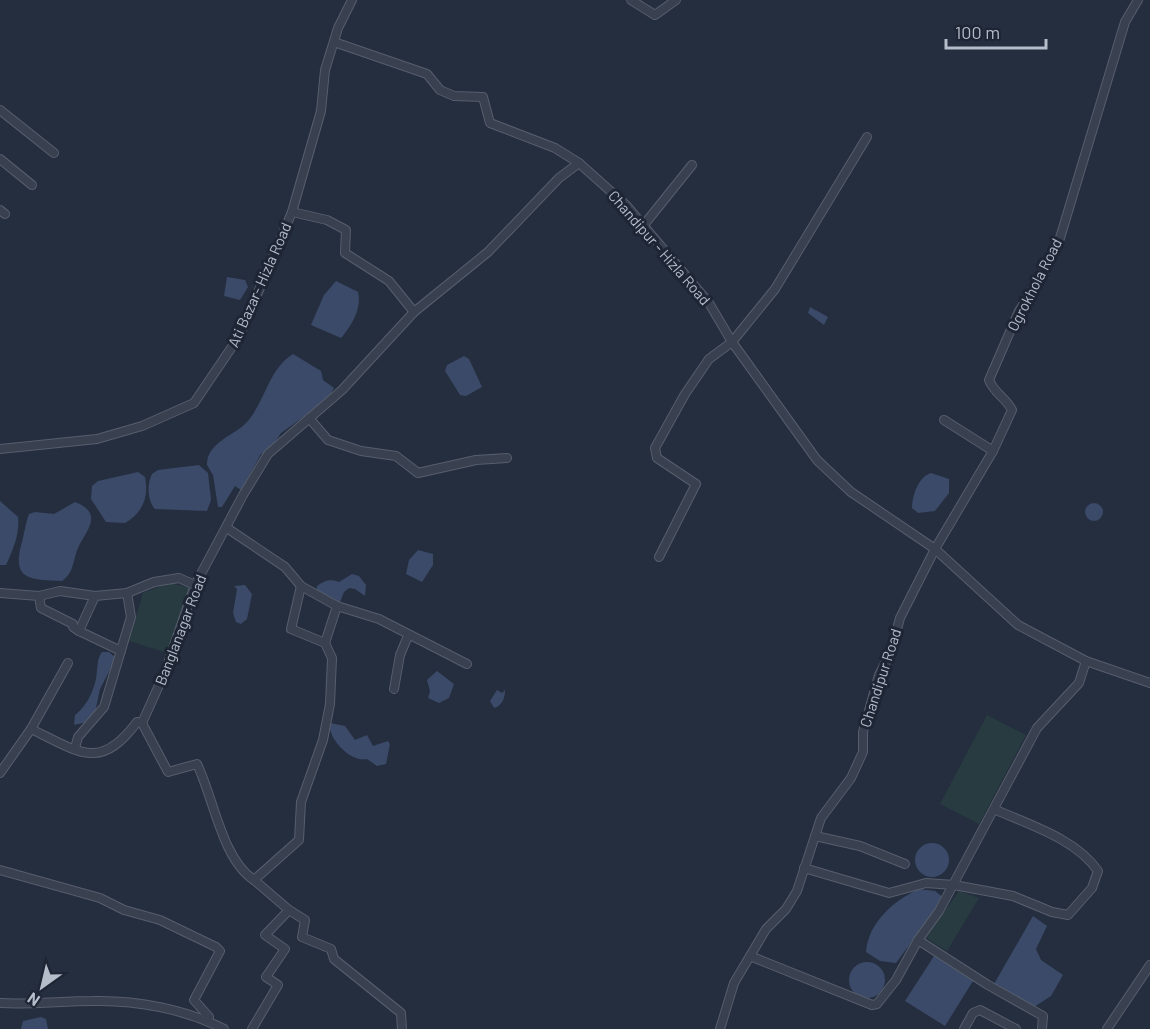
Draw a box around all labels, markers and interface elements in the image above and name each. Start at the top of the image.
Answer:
scale bar [946,12,1046,50]
text: 100 m [955,21,1000,43]
street label: Chandipur - Hizla Road [605,186,714,308]
street label: Ati Bazar- Hizla Road [224,220,295,350]
street label: Ogrokhola Road [1003,235,1065,334]
street label: Banglanagar Road [151,572,209,688]
street label: Chandipur Road [856,626,904,729]
north arrow [12,957,72,1017]
text: N [24,989,43,1011]

